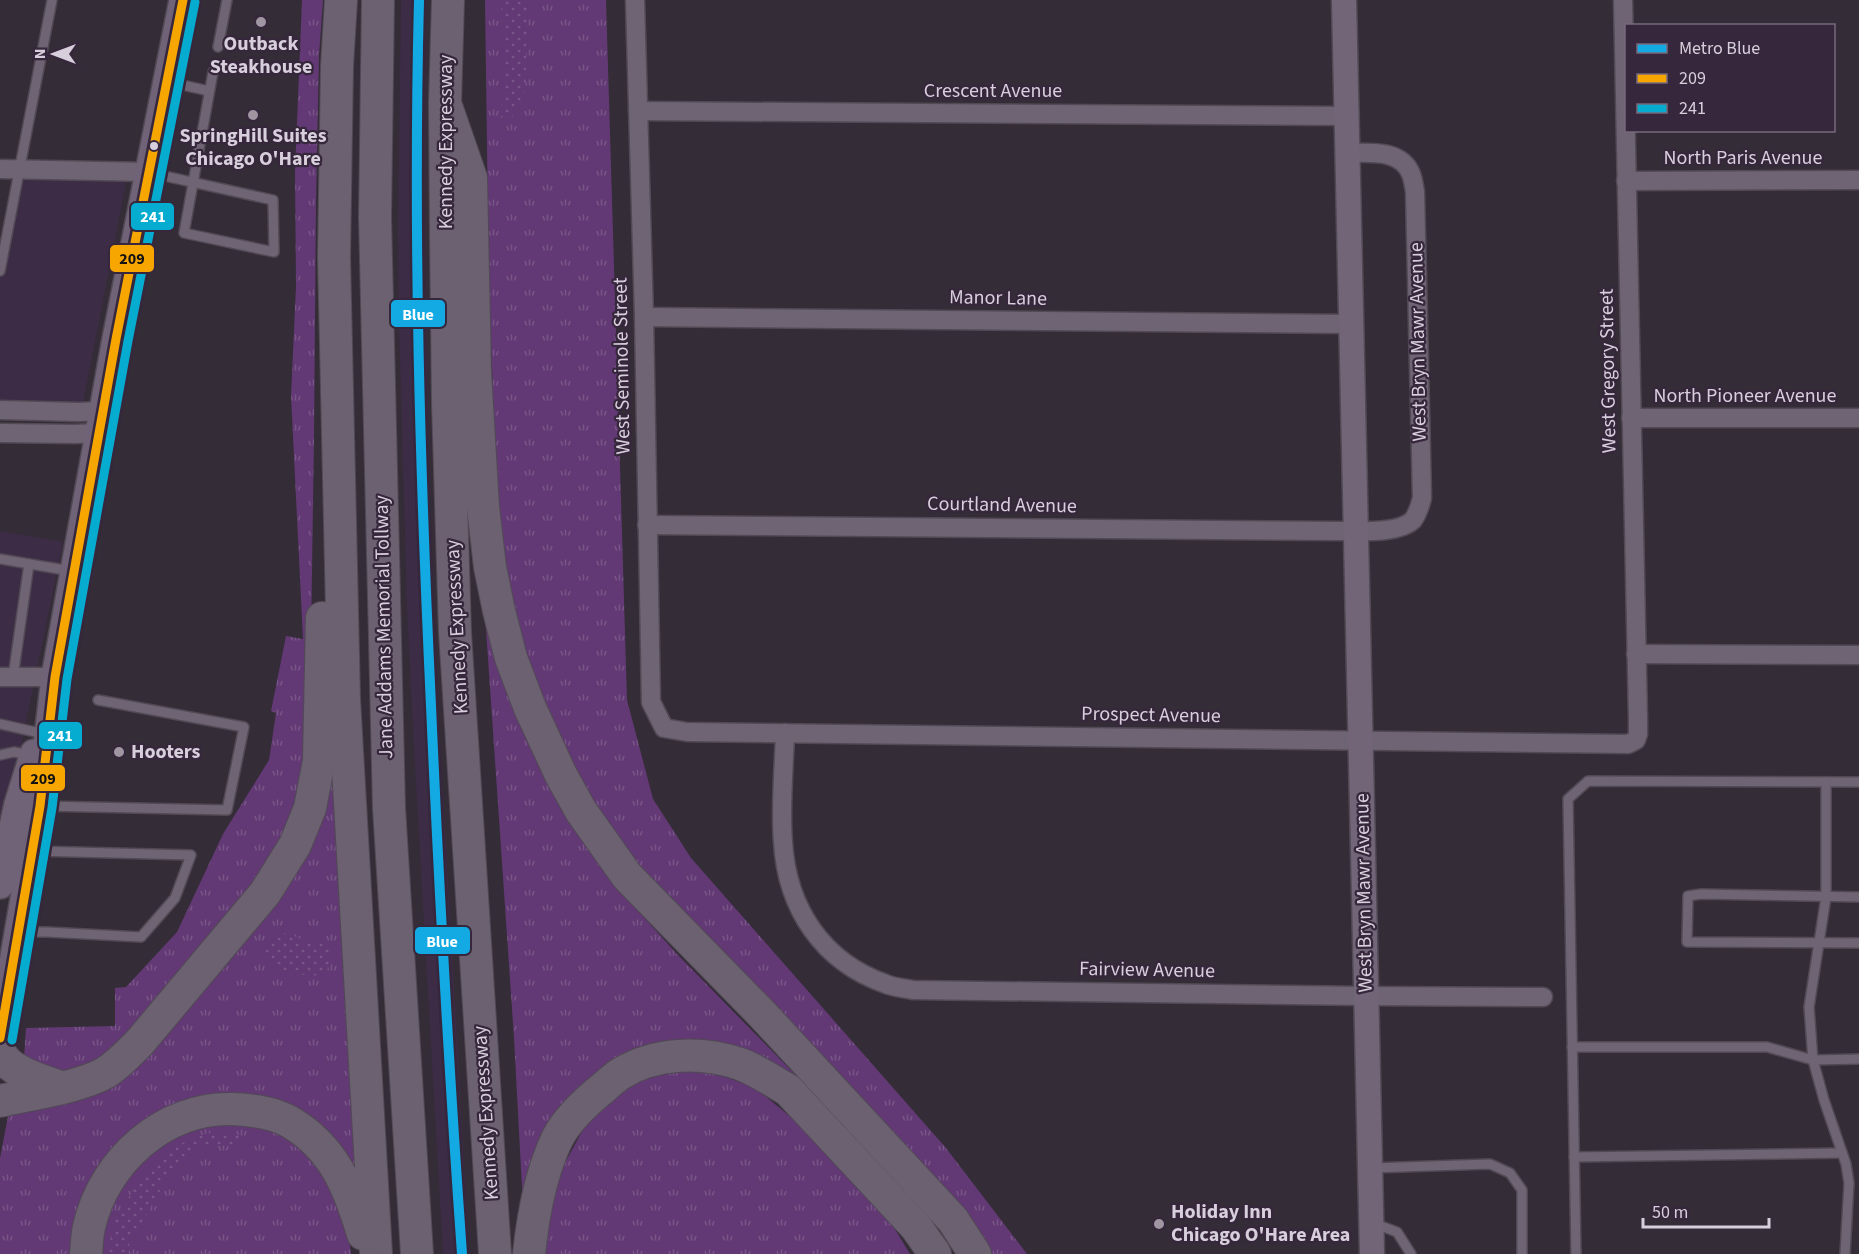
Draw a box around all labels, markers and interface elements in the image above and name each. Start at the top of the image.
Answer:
marker: Outback Steakhouse [254,15,268,29]
north arrow [24,24,84,84]
legend [1625,24,1835,132]
place label: Outback Steakhouse [210,30,312,81]
text: Metro Blue [1679,36,1760,61]
text: N [29,49,51,59]
street label: Kennedy Expressway [432,54,460,229]
text: 209 [1679,66,1706,91]
street label: Crescent Avenue [924,77,1062,105]
text: 241 [1679,96,1706,121]
marker: SpringHill Suites Chicago O'Hare [246,108,260,122]
place label: SpringHill Suites Chicago O'Hare [179,122,327,173]
unlabelled marker [148,140,160,152]
street label: North Paris Avenue [1664,144,1822,172]
line badge: 241 [130,202,175,231]
text: 241 [140,206,166,228]
street label: West Bryn Mawr Avenue [1402,242,1434,442]
line badge: 209 [109,244,155,273]
text: 209 [119,248,145,270]
street label: West Seminole Street [606,277,638,455]
street label: Manor Lane [949,283,1047,313]
street label: West Gregory Street [1593,288,1623,454]
line badge: Blue [390,299,446,328]
text: Blue [402,304,434,326]
street label: North Pioneer Avenue [1654,382,1836,410]
street label: Courtland Avenue [927,490,1077,520]
street label: Jane Addams Memorial Tollway [368,494,400,759]
street label: Kennedy Expressway [438,538,476,715]
street label: Prospect Avenue [1081,700,1221,730]
line badge: 241 [38,721,83,750]
text: 241 [47,725,73,747]
place label: Hooters [131,738,201,766]
marker: Hooters [112,745,126,759]
line badge: 209 [20,764,66,792]
text: 209 [30,768,56,790]
street label: West Bryn Mawr Avenue [1348,793,1380,993]
line badge: Blue [414,926,471,955]
text: Blue [426,931,458,953]
street label: Fairview Avenue [1079,955,1215,985]
street label: Kennedy Expressway [466,1024,506,1201]
scale bar [1643,1191,1769,1229]
place label: Holiday Inn Chicago O'Hare Area [1171,1198,1350,1249]
text: 50 m [1652,1200,1688,1225]
marker: Holiday Inn Chicago O'Hare Area [1152,1217,1166,1231]

